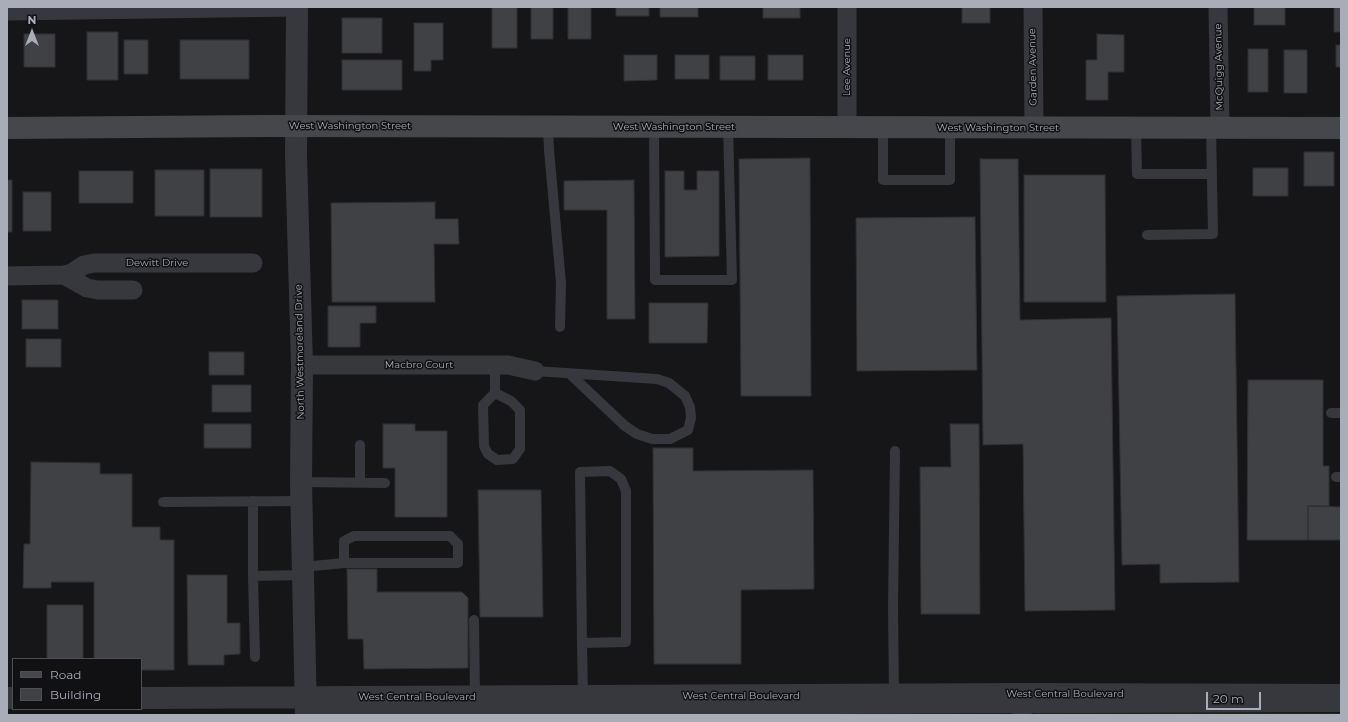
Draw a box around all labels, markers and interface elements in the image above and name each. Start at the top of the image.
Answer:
north arrow [12,12,52,52]
text: N [28,13,36,27]
street label: McQuigg Avenue [1212,23,1226,111]
street label: Garden Avenue [1026,28,1040,106]
street label: Lee Avenue [841,38,853,96]
street label: West Washington Street [289,120,411,132]
street label: West Washington Street [613,121,735,133]
street label: West Washington Street [937,122,1059,134]
street label: Dewitt Drive [126,257,188,269]
street label: North Westmoreland Drive [293,284,307,420]
street label: Macbro Court [385,359,453,371]
legend [12,658,142,710]
text: Road [50,667,81,682]
scale bar [1208,684,1263,710]
text: Building [50,687,101,702]
street label: West Central Boulevard [1006,688,1124,700]
street label: West Central Boulevard [682,690,800,702]
street label: West Central Boulevard [358,691,476,703]
text: 20 m [1213,691,1244,706]

